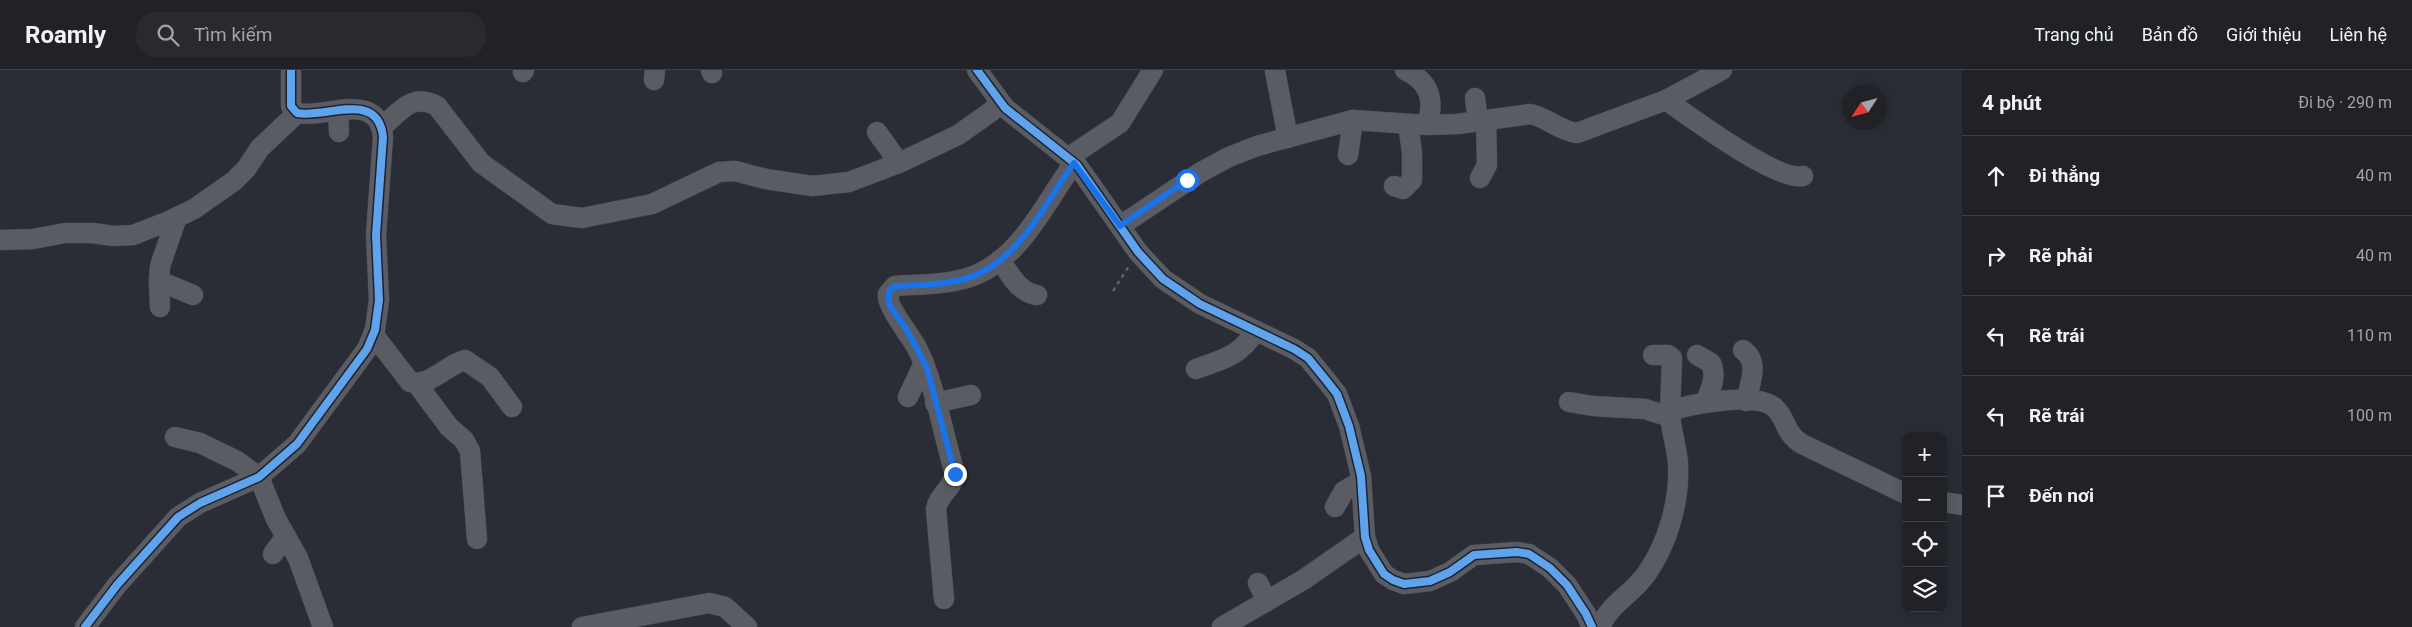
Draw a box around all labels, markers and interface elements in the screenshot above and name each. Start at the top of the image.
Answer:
search box [136,12,486,57]
text: Roamly [25,21,106,49]
icon: search [154,21,182,49]
text: Tìm kiếm [194,23,272,46]
text: Trang chủ [2034,24,2114,45]
text: Bản đồ [2142,24,2198,45]
text: Giới thiệu [2226,24,2302,45]
text: Liên hệ [2330,24,2387,45]
north arrow [1842,85,1887,130]
text: 4 phút [1982,91,2042,115]
text: Đi bộ · 290 m [2298,93,2392,112]
icon: ahead [1982,162,2010,190]
text: Đi thẳng [2029,164,2100,187]
text: 40 m [2356,166,2392,185]
route start [1176,169,1199,192]
icon: right [1982,242,2010,270]
text: Rẽ phải [2029,244,2093,267]
text: 40 m [2356,246,2392,265]
icon: left [1982,322,2010,350]
text: Rẽ trái [2029,324,2084,347]
text: 110 m [2347,326,2392,345]
icon: left [1982,402,2010,430]
text: Rẽ trái [2029,404,2084,427]
text: 100 m [2347,406,2392,425]
map controls [1902,432,1947,612]
button: + [1902,432,1947,477]
route end [944,463,967,486]
button: − [1902,477,1947,522]
icon: arrive [1982,482,2010,510]
text: Đến nơi [2029,484,2094,507]
button: locate [1902,522,1947,567]
button: layers [1902,567,1947,612]

